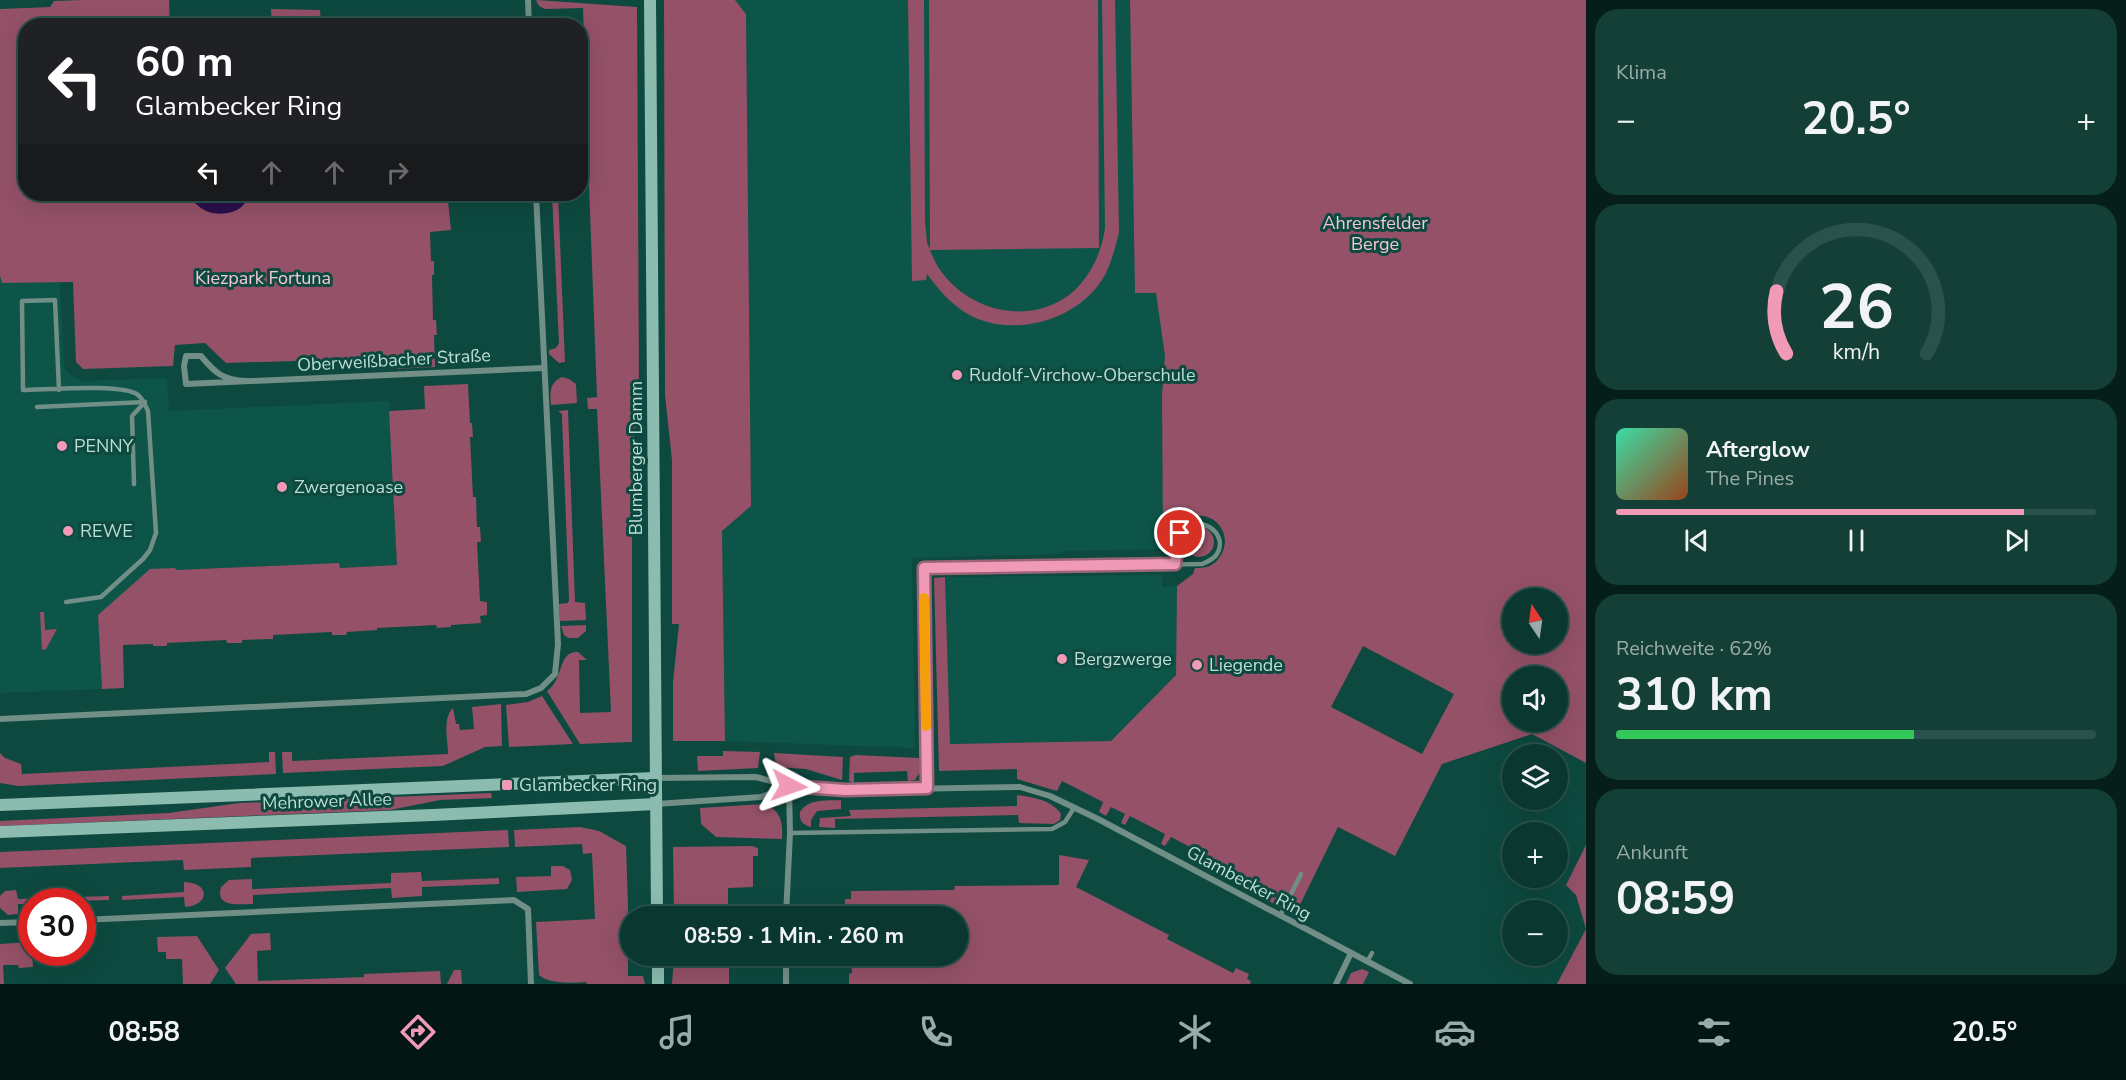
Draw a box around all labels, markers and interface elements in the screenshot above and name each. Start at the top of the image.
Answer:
text: 60 m [135,34,234,91]
icon: left [36,42,114,120]
text: Klima [1616,59,1667,86]
text: Glambecker Ring [135,88,342,125]
text: 20.5° [1801,89,1911,150]
text: − [1616,98,1636,143]
text: + [2076,98,2096,143]
icon: left [192,156,225,189]
icon: ahead [255,156,288,189]
icon: ahead [318,156,351,189]
icon: right [381,156,414,189]
park label: Ahrensfelder Berge [1322,211,1428,256]
text: 26 [1819,265,1893,350]
park label: Kiezpark Fortuna [195,266,331,290]
text: km/h [1832,337,1880,367]
street label: Oberweißbacher Straße [297,343,491,377]
place label: Rudolf-Virchow-Oberschule [969,363,1196,387]
marker: Rudolf-Virchow-Oberschule [950,368,964,382]
street label: Blumberger Damm [624,381,648,535]
place label: PENNY [74,434,134,458]
text: Afterglow [1706,435,1810,465]
marker: PENNY [55,439,69,453]
text: The Pines [1706,465,1794,492]
place label: Zwergenoase [294,475,403,499]
marker: Zwergenoase [275,480,289,494]
pin [1154,507,1205,558]
icon: arrive [1163,516,1196,549]
place label: REWE [80,519,133,543]
marker: REWE [61,524,75,538]
icon: previous [1680,524,1713,557]
icon: pause [1840,524,1873,557]
icon: next [2000,524,2033,557]
north arrow [1502,588,1568,654]
map controls [1502,588,1568,966]
text: Reichweite · 62% [1616,635,1772,662]
place label: Bergzwerge [1074,647,1172,671]
marker: Bergzwerge [1055,652,1069,666]
place label: Liegende [1209,653,1283,677]
marker: Liegende [1190,658,1204,672]
text: 310 km [1616,665,1773,726]
button: sound [1502,666,1568,732]
button: layers [1502,744,1568,810]
position arrow [757,754,821,818]
place label: Glambecker Ring [519,773,657,797]
marker: Glambecker Ring [500,778,514,792]
street label: Mehrower Allee [262,787,392,815]
button: + [1502,822,1568,888]
text: Ankunft [1616,839,1688,866]
street label: Glambecker Ring [1182,840,1316,926]
text: 08:59 [1616,869,1735,930]
speed limit sign: 30 [18,888,96,966]
button: − [1502,900,1568,966]
text: 08:59 · 1 Min. · 260 m [684,921,904,951]
icon: directions [397,1011,439,1053]
icon: music [656,1011,698,1053]
icon: phone [915,1011,957,1053]
icon: climate [1174,1011,1216,1053]
icon: car [1434,1011,1476,1053]
icon: filters [1693,1011,1735,1053]
text: 08:58 [109,1014,180,1051]
text: 20.5° [1952,1014,2017,1051]

